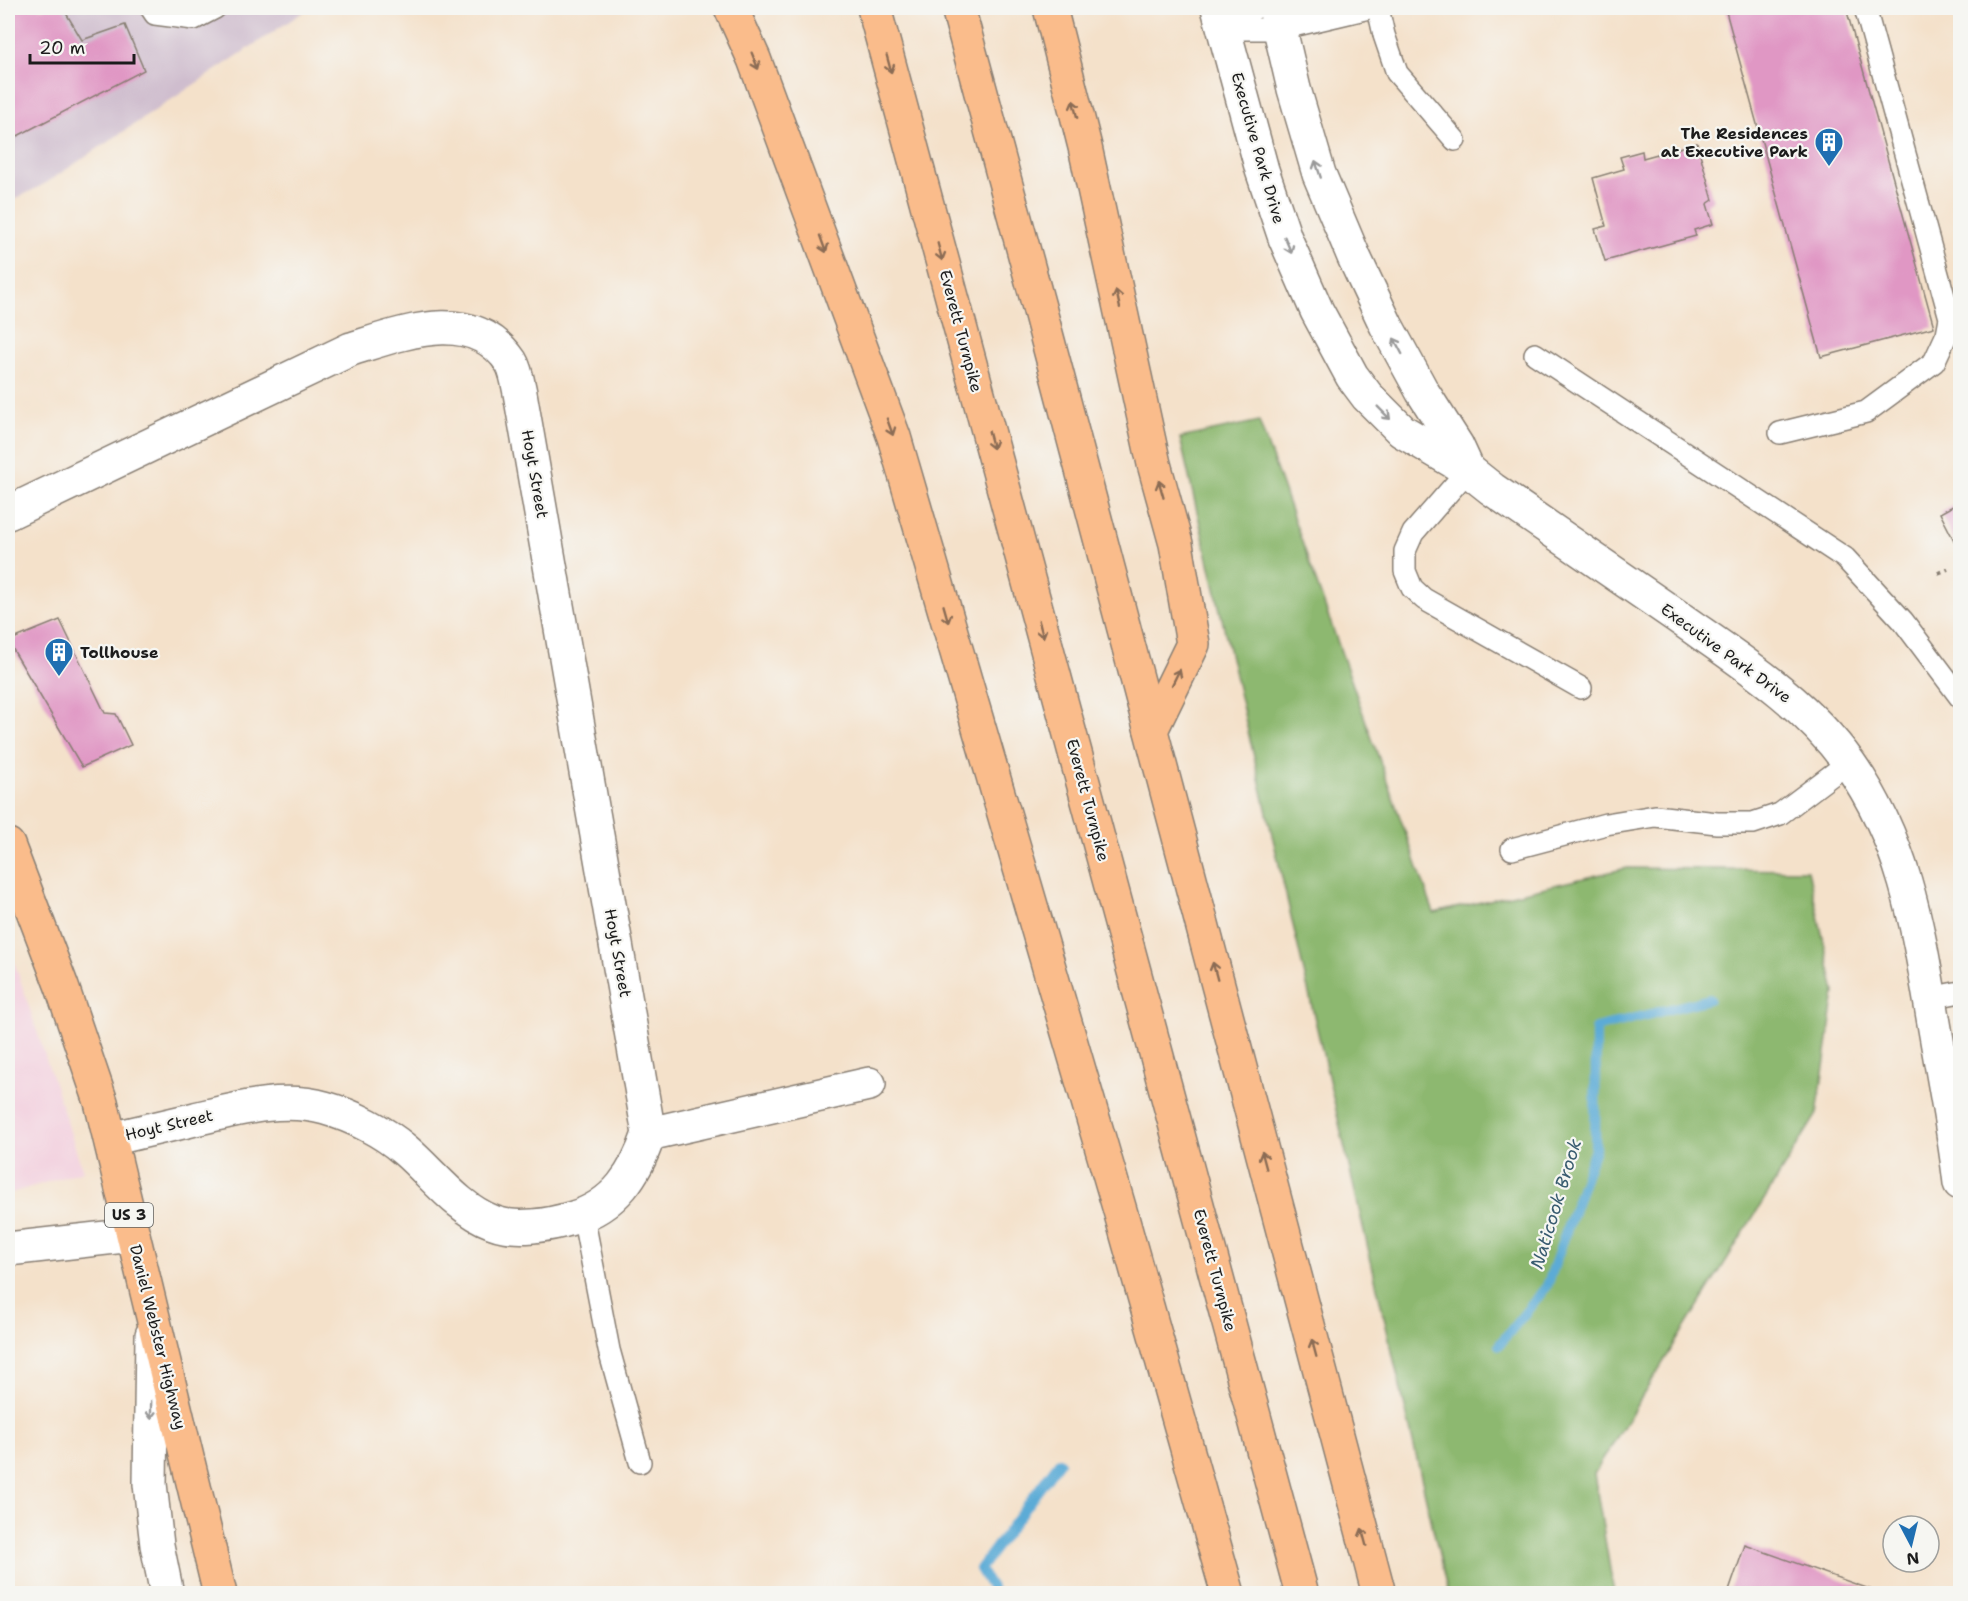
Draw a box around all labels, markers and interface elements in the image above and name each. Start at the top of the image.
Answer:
scale bar [30,27,134,65]
text: 20 m [39,36,85,60]
one-way arrow [750,51,761,70]
one-way arrow [884,54,895,73]
street label: Executive Park Drive [1226,70,1290,226]
one-way arrow [1069,100,1081,119]
place label: The Residences at Executive Park [1661,123,1808,162]
building icon: The Residences at Executive Park [1813,126,1845,168]
one-way arrow [1312,160,1323,179]
one-way arrow [818,234,829,253]
one-way arrow [1283,235,1294,253]
one-way arrow [934,242,946,261]
street label: Everett Turnpike [935,268,987,394]
one-way arrow [1112,290,1123,310]
one-way arrow [1392,338,1403,356]
one-way arrow [1377,405,1391,420]
one-way arrow [886,417,897,436]
street label: Hoyt Street [517,428,553,520]
one-way arrow [985,431,997,450]
one-way arrow [1155,480,1166,499]
street label: Executive Park Drive [1656,598,1796,708]
one-way arrow [941,604,952,623]
one-way arrow [1036,619,1048,638]
building icon: Tollhouse [43,636,75,678]
place label: Tollhouse [80,642,159,663]
one-way arrow [1171,669,1183,687]
street label: Everett Turnpike [1062,737,1114,863]
street label: Hoyt Street [600,907,636,999]
one-way arrow [1208,962,1220,981]
street label: Hoyt Street [123,1105,215,1145]
water label: Naticook Brook [1525,1135,1587,1272]
one-way arrow [1258,1151,1270,1170]
road number: US 3 [105,1203,153,1227]
street label: Everett Turnpike [1189,1207,1241,1333]
street label: Daniel Webster Highway [125,1242,191,1432]
one-way arrow [1308,1339,1319,1358]
one-way arrow [145,1400,157,1420]
north arrow [1881,1514,1941,1574]
one-way arrow [1357,1528,1369,1547]
text: N [1905,1547,1920,1570]

